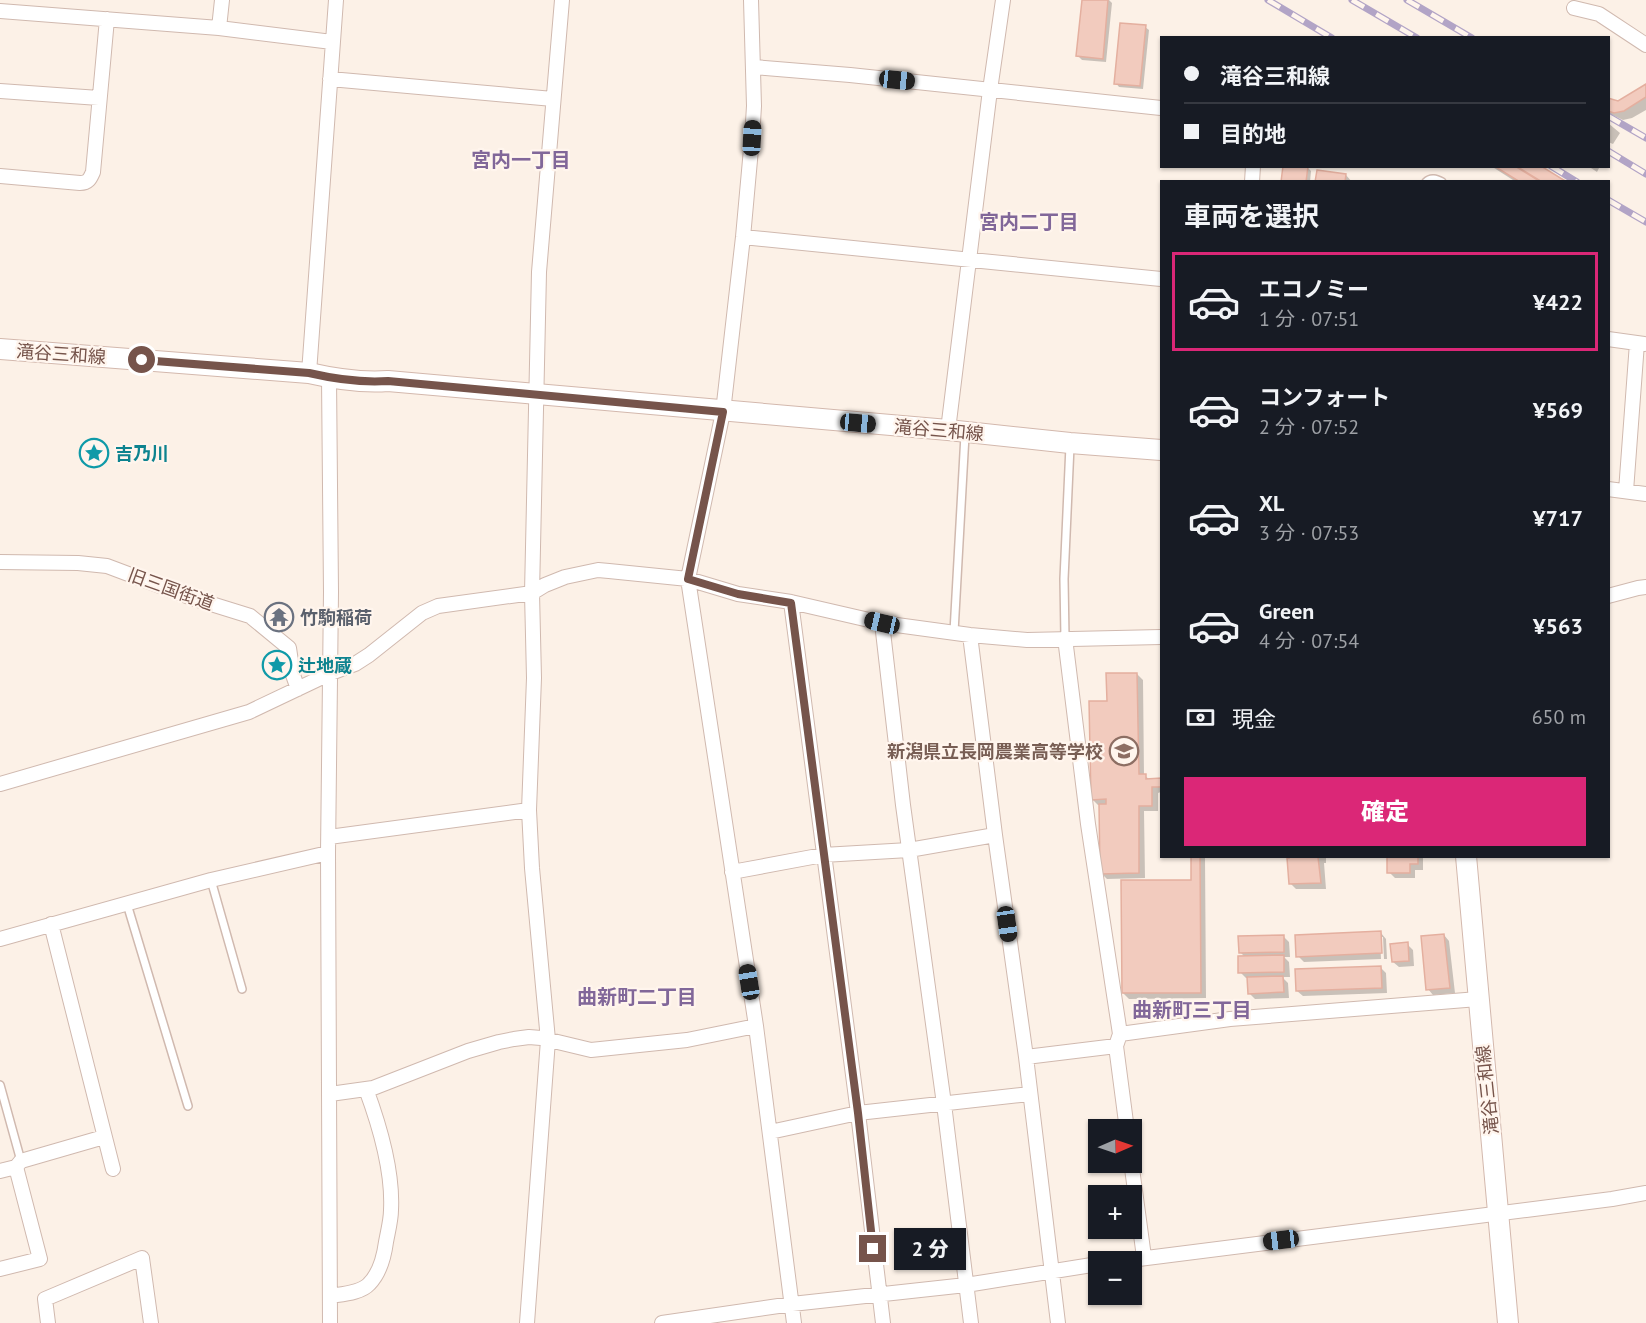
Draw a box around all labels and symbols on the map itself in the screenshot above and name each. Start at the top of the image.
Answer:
car [878,69,916,91]
car [742,120,762,156]
district label: 宮内一丁目 [471,147,571,173]
district label: 宮内二丁目 [979,209,1079,235]
street label: 滝谷三和線 [15,339,107,369]
route start [128,346,155,373]
car [839,412,877,434]
street label: 滝谷三和線 [893,415,985,445]
place icon: 吉乃川 [78,437,110,469]
place label: 吉乃川 [115,442,169,465]
street label: 旧三国街道 [125,563,217,615]
temple icon: 竹駒稲荷 [263,601,295,633]
place label: 竹駒稲荷 [300,606,372,629]
car [862,610,902,636]
place icon: 辻地蔵 [261,649,293,681]
place label: 辻地蔵 [298,654,352,677]
school or university icon: 新潟県立長岡農業高等学校 [1108,735,1140,767]
place label: 新潟県立長岡農業高等学校 [887,740,1103,763]
car [996,905,1018,943]
car [737,963,761,1001]
district label: 曲新町二丁目 [577,984,697,1010]
district label: 曲新町三丁目 [1132,997,1252,1023]
street label: 滝谷三和線 [1471,1044,1503,1136]
north arrow [1088,1119,1142,1173]
callout: 2 分 [894,1228,966,1270]
car [1262,1229,1300,1251]
route end [859,1235,886,1262]

